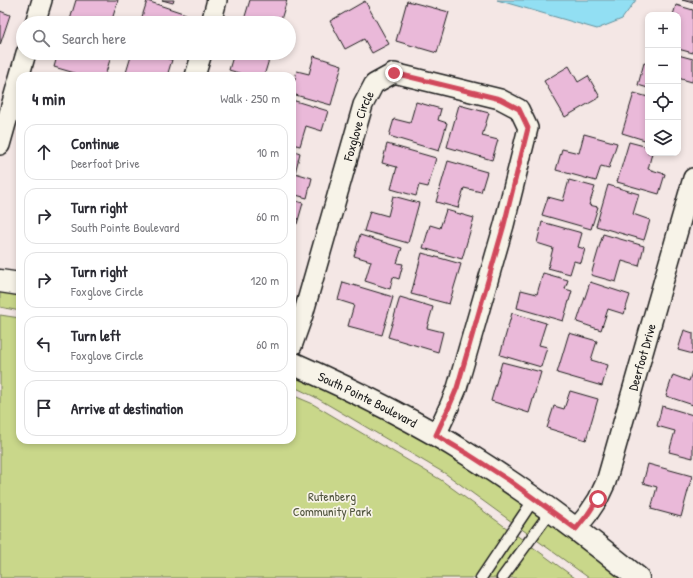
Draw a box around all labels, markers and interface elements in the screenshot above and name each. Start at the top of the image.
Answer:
map controls [645,12,681,156]
button: + [645,12,681,48]
search box [16,16,296,60]
icon: search [30,27,52,49]
text: Search here [62,28,126,49]
button: − [645,48,681,84]
route end [385,64,403,82]
button: locate [645,84,681,120]
text: 4 min [32,87,65,110]
street label: Foxglove Circle [338,88,378,164]
text: Walk · 250 m [220,89,280,107]
button: layers [645,120,681,156]
text: Continue [71,133,119,154]
icon: ahead [33,141,55,163]
text: 10 m [257,143,279,161]
text: Deerfoot Drive [71,154,140,172]
text: Turn right [71,197,127,218]
icon: right [33,205,55,227]
text: 60 m [256,207,279,225]
text: South Pointe Boulevard [71,218,179,236]
text: Turn right [71,261,127,282]
icon: right [33,269,55,291]
text: 120 m [251,271,279,289]
text: Foxglove Circle [71,282,144,300]
street label: Deerfoot Drive [624,322,660,393]
text: Turn left [71,325,121,346]
icon: left [33,333,55,355]
text: 60 m [256,335,279,353]
text: Foxglove Circle [71,346,144,364]
street label: South Pointe Boulevard [315,367,421,431]
icon: arrive [33,397,55,419]
text: Arrive at destination [71,398,183,419]
park label: Rutenberg Community Park [293,487,372,520]
route start [589,490,607,508]

